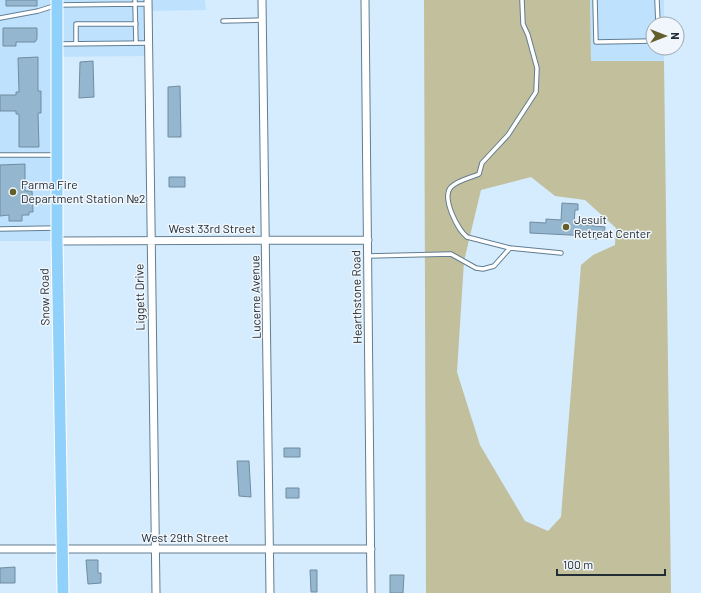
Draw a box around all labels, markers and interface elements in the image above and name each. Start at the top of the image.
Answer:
north arrow [645,16,685,56]
text: N [669,32,682,40]
place label: Parma Fire Department Station №2 [21,177,146,205]
marker: Parma Fire Department Station №2 [8,187,18,197]
place label: Jesuit Retreat Center [574,212,651,240]
street label: West 33rd Street [168,221,256,235]
marker: Jesuit Retreat Center [561,222,571,232]
street label: Hearthstone Road [348,250,364,344]
street label: Lucerne Avenue [247,255,263,339]
street label: Liggett Drive [131,263,147,331]
street label: Snow Road [37,268,51,326]
street label: West 29th Street [141,530,229,544]
scale bar [557,551,665,577]
text: 100 m [563,557,593,571]

